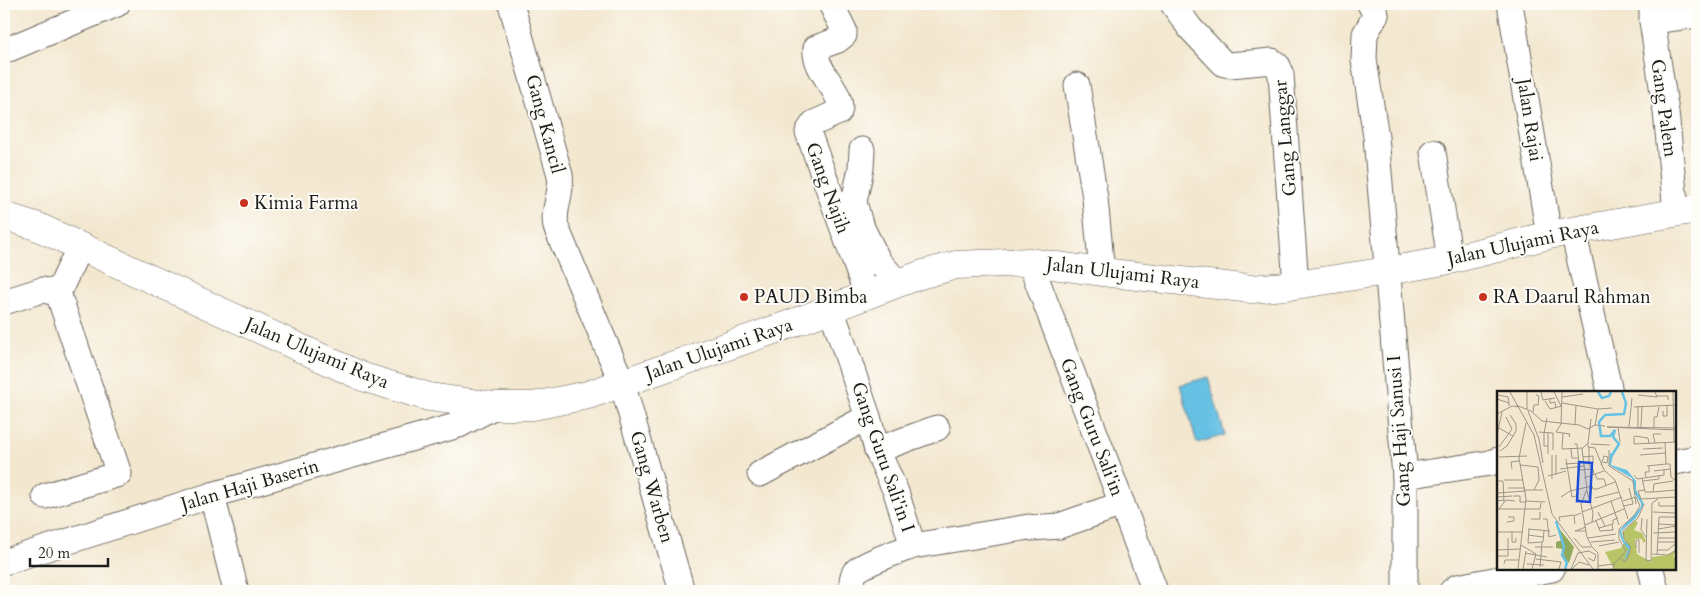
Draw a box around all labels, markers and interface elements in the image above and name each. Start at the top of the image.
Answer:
street label: Gang Palem [1644,57,1684,160]
street label: Gang Kancil [519,71,571,177]
street label: Jalan Rajai [1510,74,1549,163]
street label: Gang Langgar [1267,79,1303,197]
street label: Gang Najih [799,139,857,238]
place label: Kimia Farma [254,190,358,216]
marker: Kimia Farma [238,197,250,209]
street label: Jalan Ulujami Raya [1442,214,1601,272]
street label: Jalan Ulujami Raya [1042,250,1201,295]
place label: PAUD Bimba [754,284,868,310]
place label: RA Daarul Rahman [1493,284,1651,310]
marker: PAUD Bimba [738,291,750,303]
marker: RA Daarul Rahman [1477,291,1489,303]
street label: Jalan Ulujami Raya [238,310,393,395]
street label: Jalan Ulujami Raya [639,312,796,387]
street label: Gang Guru Sali'in [1054,354,1130,500]
street label: Gang Haji Sanusi I [1381,354,1417,508]
street label: Gang Guru Sali'in I [845,378,921,536]
inset map [1497,391,1676,570]
street label: Gang Warben [624,428,680,546]
street label: Jalan Haji Baserin [175,453,322,518]
scale bar [30,535,108,567]
text: 20 m [38,543,70,563]

